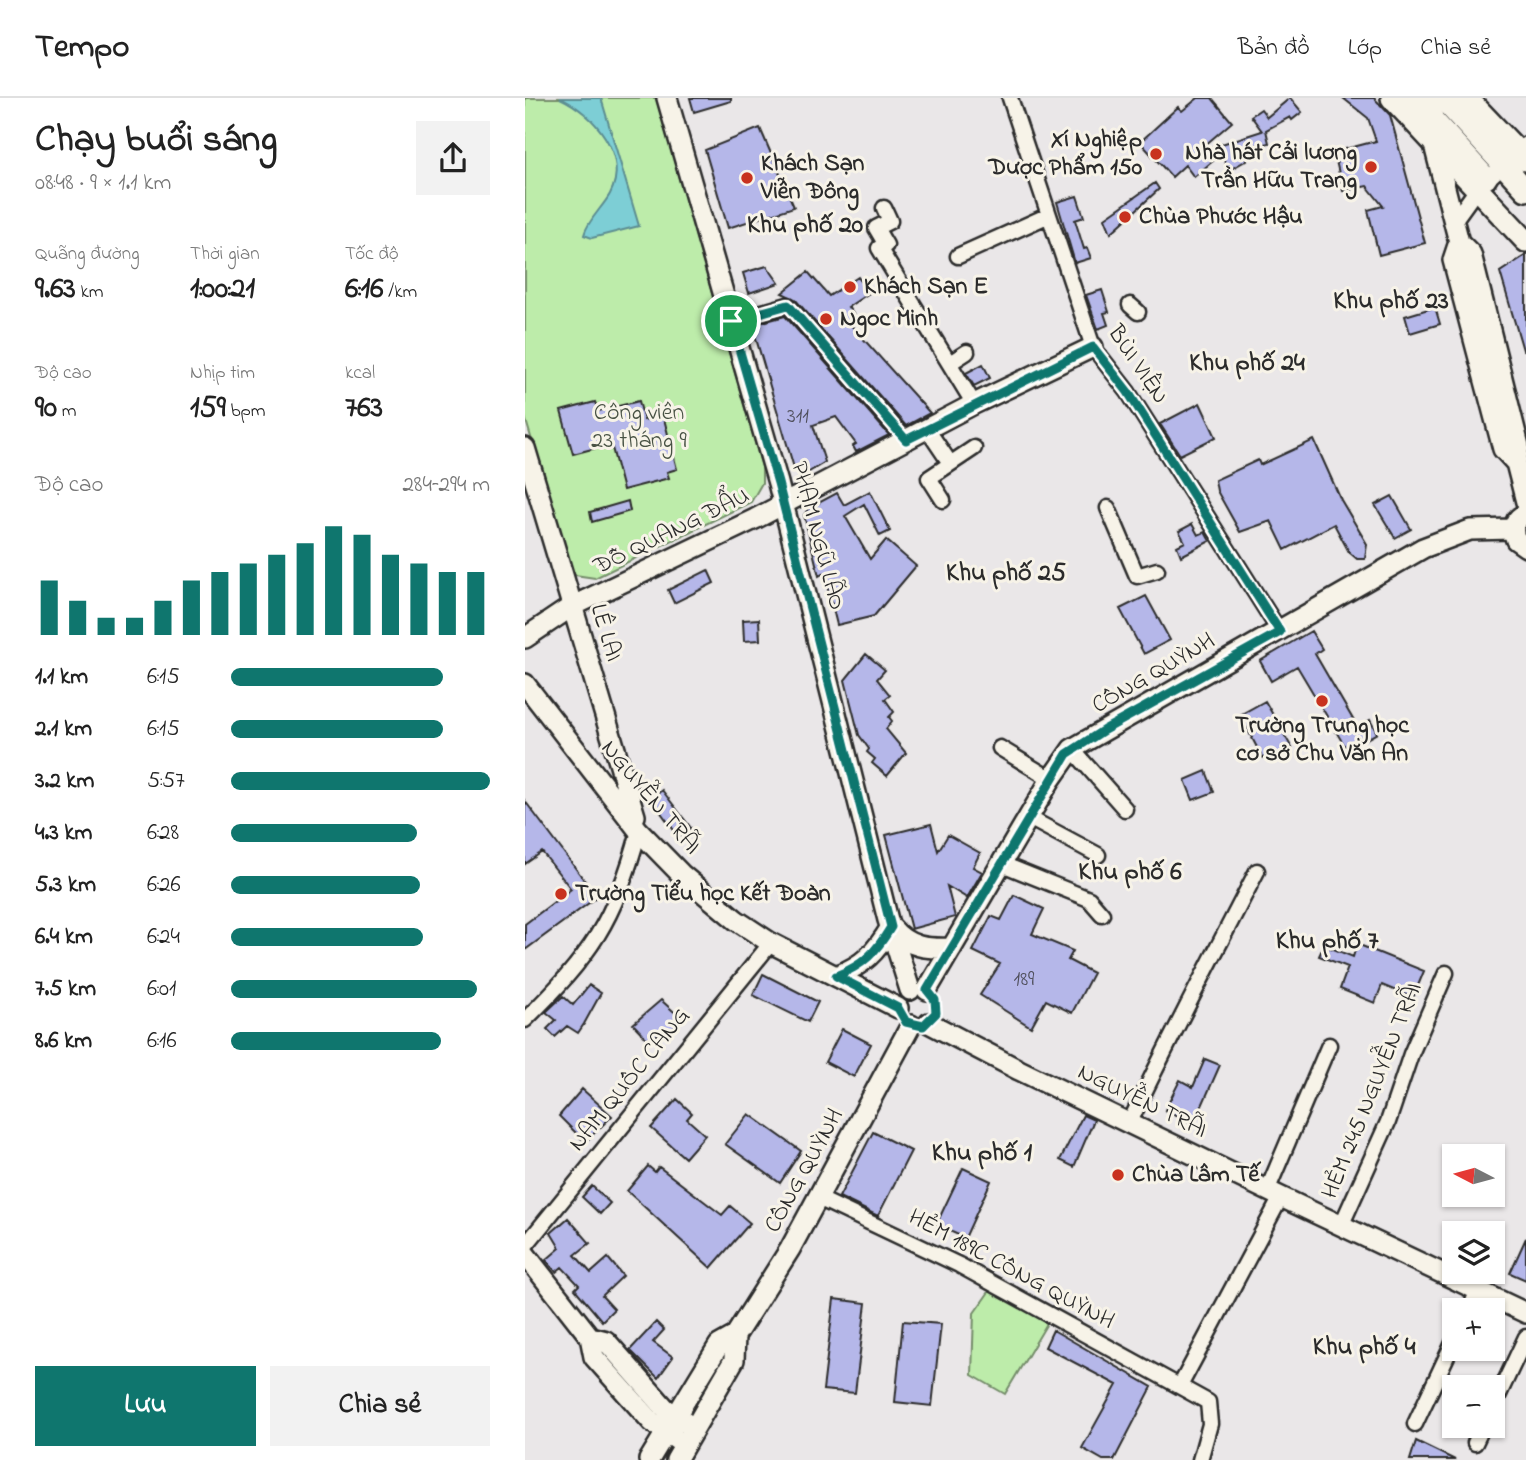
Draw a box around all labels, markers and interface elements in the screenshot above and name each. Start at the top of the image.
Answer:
text: Tempo [35,24,129,72]
text: Bản đồ [1238,31,1310,66]
text: Lớp [1348,31,1382,66]
text: Chia sẻ [1420,31,1491,66]
text: Chạy buổi sáng [35,113,277,169]
button: share [416,121,490,195]
place label: Xí Nghiệp Dược Phẩm 150 [987,123,1143,186]
place label: Nhà hát Cải lương Trần Hữu Trang [1185,136,1357,200]
marker: Xí Nghiệp Dược Phẩm 150 [1148,146,1164,162]
place label: Khách Sạn Viễn Đông [760,147,865,211]
marker: Nhà hát Cải lương Trần Hữu Trang [1363,159,1379,175]
text: 08:48 · 9 × 1.1 km [35,167,171,200]
marker: Khách Sạn Viễn Đông [739,170,755,186]
place label: Chùa Phước Hậu [1139,200,1303,235]
district label: Khu phố 20 [747,207,863,245]
marker: Chùa Phước Hậu [1117,209,1133,225]
text: Quãng đường [35,241,140,268]
text: Thời gian [190,241,260,268]
text: Tốc độ [345,241,398,268]
text: 9.63 [35,268,76,312]
text: 1:00:21 [190,268,255,312]
text: 6:16 [345,268,384,312]
place label: Khách Sạn E [864,270,988,305]
text: km [76,279,104,306]
text: /km [384,279,417,306]
marker: Khách Sạn E [842,279,858,295]
district label: Khu phố 23 [1333,283,1449,321]
pin [701,291,761,351]
icon: arrive [712,302,750,340]
place label: Ngoc Minh [840,302,938,338]
marker: Ngoc Minh [818,311,834,327]
street label: BÙI VIỆN [1097,318,1176,412]
district label: Khu phố 24 [1189,345,1305,383]
text: Độ cao [35,360,92,387]
text: Nhịp tim [190,360,255,387]
text: kcal [345,360,375,387]
text: 90 [35,387,57,431]
text: 159 [190,387,226,431]
text: 763 [345,387,383,431]
park label: Công viên 23 tháng 9 [591,396,687,459]
text: m [57,398,77,425]
text: bpm [226,398,266,425]
house number: 311 [787,402,809,432]
street label: PHẠM NGŨ LÃO [780,458,854,614]
text: Độ cao [35,469,103,502]
text: 284–294 m [402,469,490,502]
street label: ÐỖ QUANG ÐẨU [586,476,756,585]
district label: Khu phố 25 [946,555,1066,593]
street label: LÊ LAI [580,600,630,666]
street label: CỐNG QUỲNH [1086,625,1222,723]
text: 1.1 km [35,661,88,694]
text: 6:15 [147,661,180,694]
marker: Trường Trung học cơ sở Chu Văn An [1314,693,1330,709]
place label: Trường Trung học cơ sở Chu Văn An [1235,709,1410,772]
text: 2.1 km [35,713,92,746]
text: 6:15 [147,713,180,746]
street label: NGUYỄN TRÃI [591,732,709,863]
text: 3.2 km [35,765,94,798]
text: 5:57 [147,765,185,798]
text: 4.3 km [35,817,92,850]
text: 6:28 [147,817,179,850]
district label: Khu phố 6 [1078,854,1182,892]
text: 5.3 km [35,869,96,902]
text: 6:26 [147,869,181,902]
place label: Trường Tiểu học Kết Đoàn [575,877,831,913]
marker: Trường Tiểu học Kết Đoàn [553,886,569,902]
text: 6.4 km [35,921,93,954]
text: 6:24 [147,921,180,954]
district label: Khu phố 7 [1276,923,1379,961]
house number: 189 [1014,965,1035,995]
text: 7.5 km [35,973,96,1006]
text: 6:01 [147,973,176,1006]
street label: HẺM 245 NGUYỄN TRÃI [1313,977,1432,1205]
street label: NAM QUỐC CANG [561,1000,699,1160]
text: 8.6 km [35,1025,92,1058]
text: 6:16 [147,1025,177,1058]
street label: NGUYỄN TRÃI [1071,1055,1213,1148]
street label: CỐNG QUỲNH [756,1103,854,1239]
district label: Khu phố 1 [932,1135,1033,1173]
north arrow [1442,1144,1505,1208]
map controls [1442,1144,1505,1438]
place label: Chùa Lâm Tế [1132,1158,1261,1193]
marker: Chùa Lâm Tế [1110,1167,1126,1183]
street label: HẺM 189C CỐNG QUỲNH [902,1201,1120,1339]
button: layers [1442,1221,1505,1284]
button: + [1442,1298,1505,1361]
district label: Khu phố 4 [1313,1329,1416,1367]
button: Lưu [35,1366,256,1446]
button: Chia sẻ [270,1366,490,1446]
button: − [1442,1375,1505,1438]

